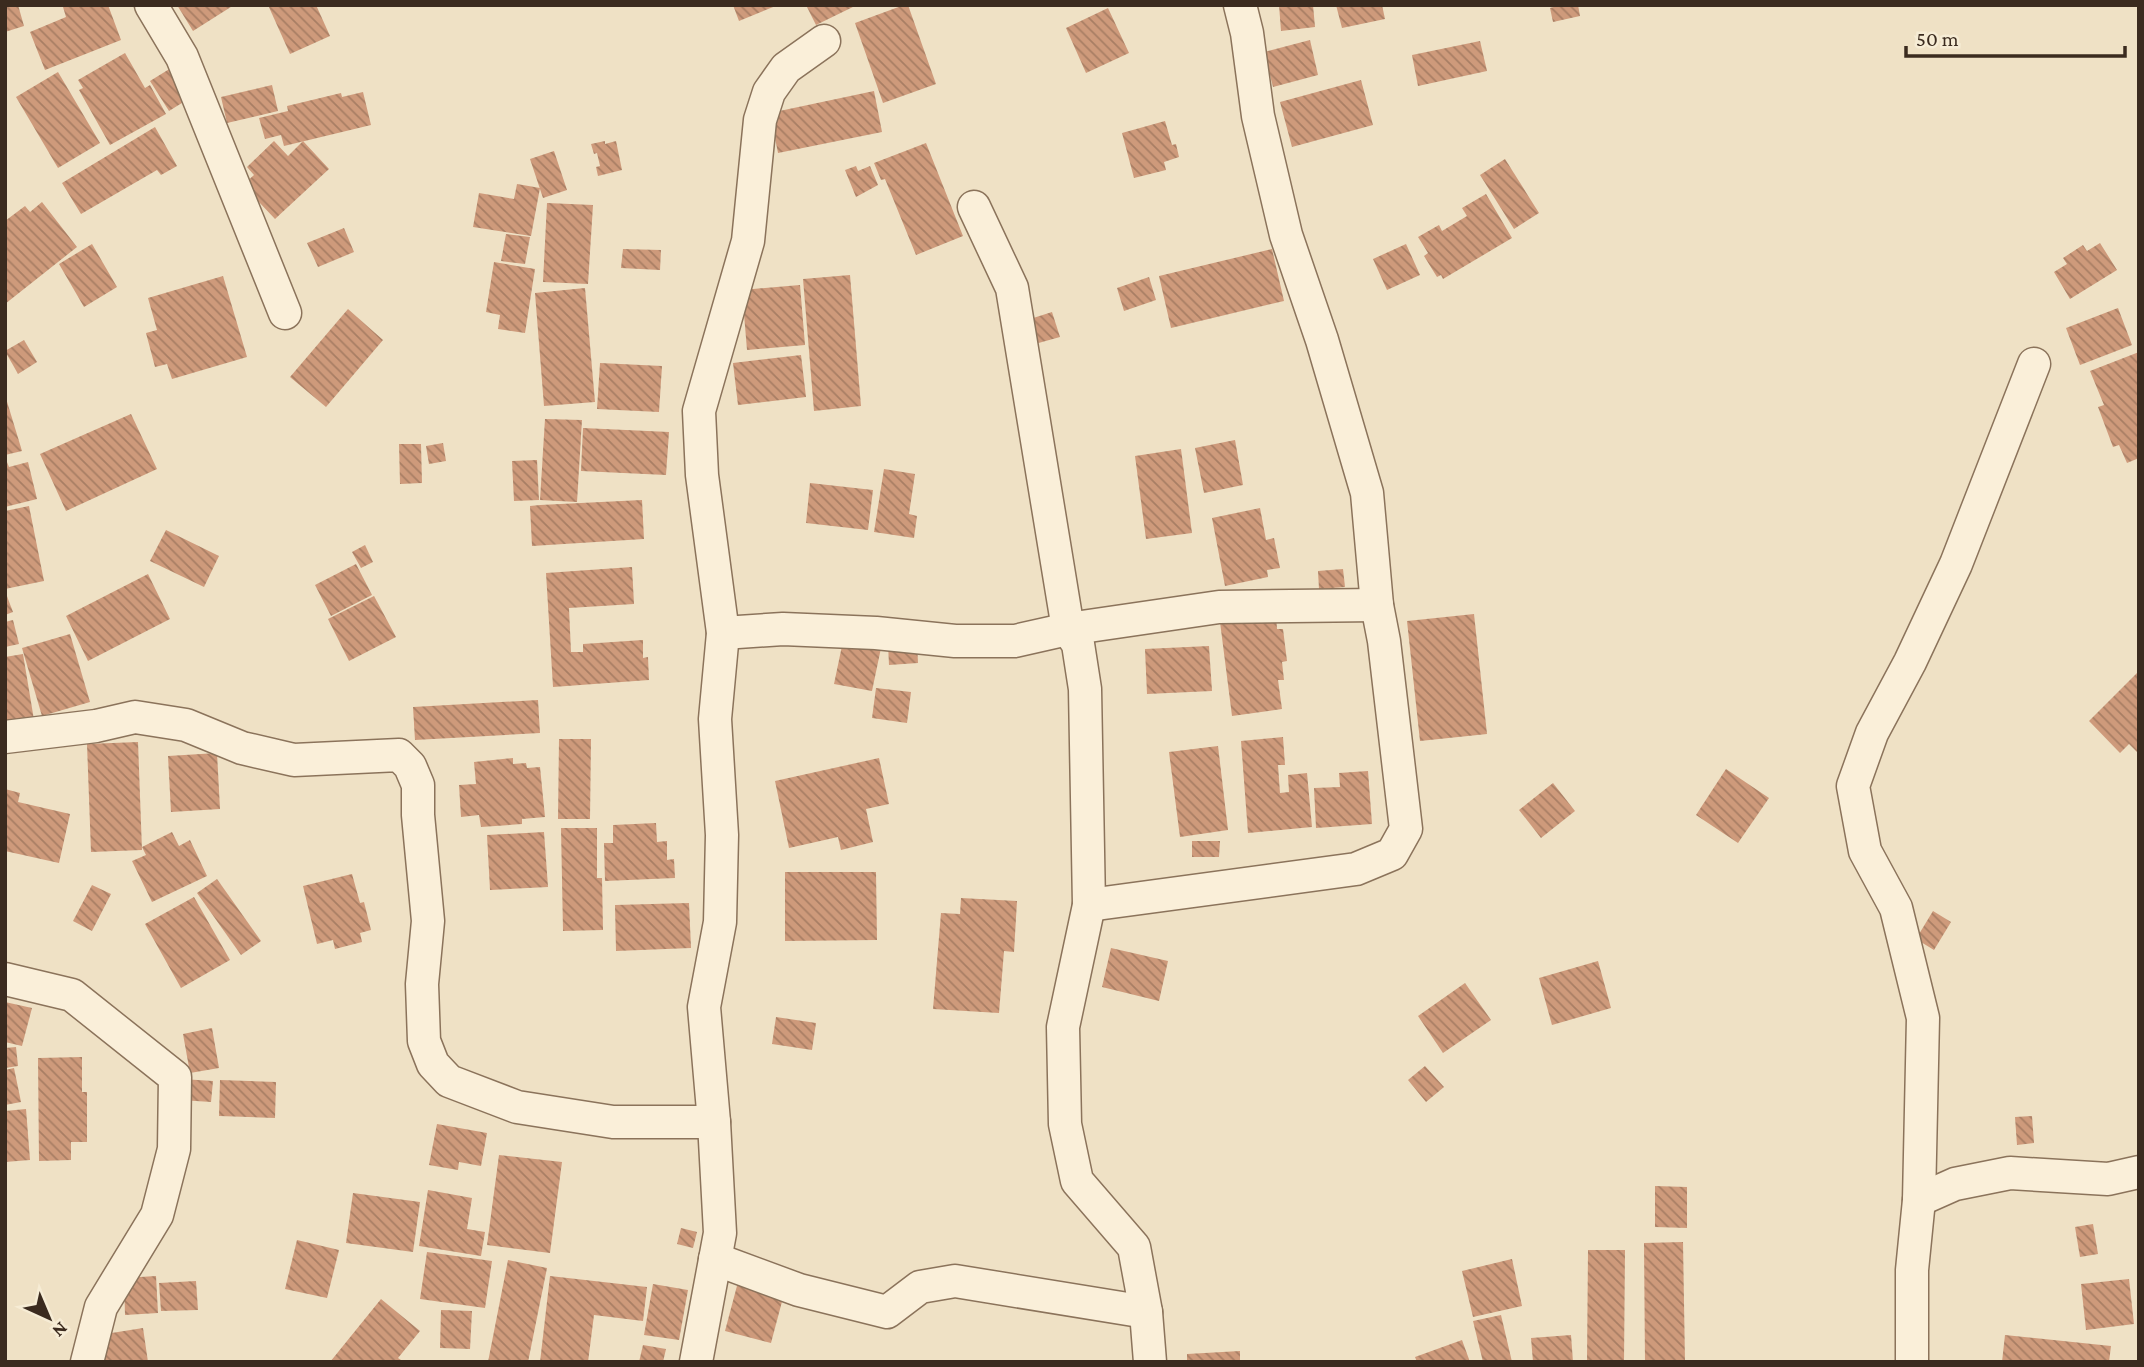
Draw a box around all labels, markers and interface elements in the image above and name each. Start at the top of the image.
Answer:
scale bar [1906,14,2125,58]
text: 50 m [1916,27,1959,51]
north arrow [14,1283,84,1353]
text: N [48,1318,72,1342]

